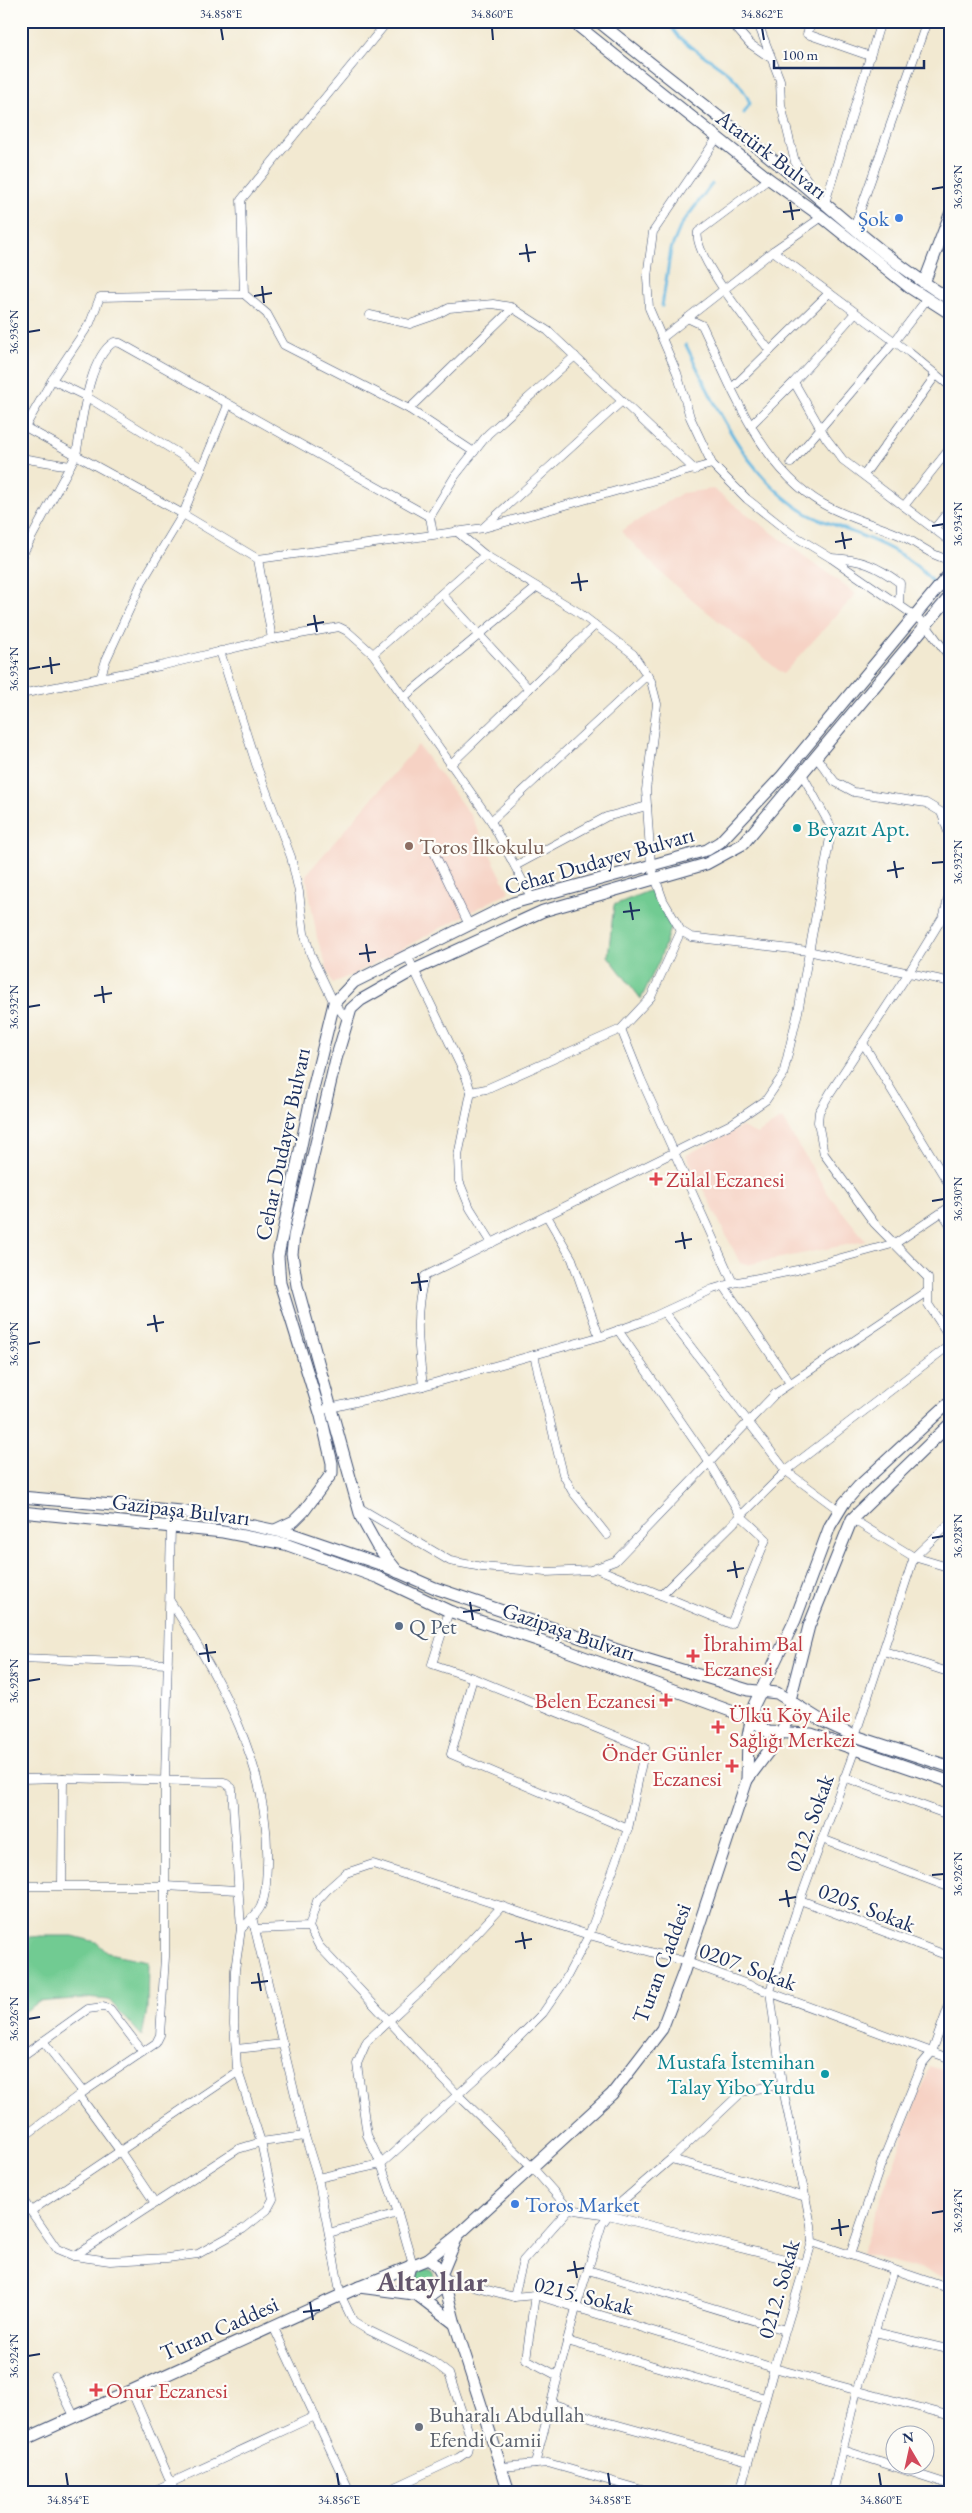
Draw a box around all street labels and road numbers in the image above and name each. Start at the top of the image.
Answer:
street label: Atatürk Bulvarı [709,102,833,206]
street label: Cehar Dudayev Bulvarı [501,819,697,901]
street label: Cehar Dudayev Bulvarı [248,1045,317,1243]
street label: Gazipaşa Bulvarı [110,1487,252,1532]
street label: Gazipaşa Bulvarı [499,1595,639,1668]
street label: 0212. Sokak [778,1770,841,1876]
street label: 0205. Sokak [814,1876,920,1940]
street label: Turan Caddesi [625,1899,698,2027]
street label: 0207. Sokak [695,1935,801,1998]
street label: 0212. Sokak [750,2236,807,2342]
street label: 0215. Sokak [531,2269,637,2322]
street label: Turan Caddesi [156,2290,283,2367]

